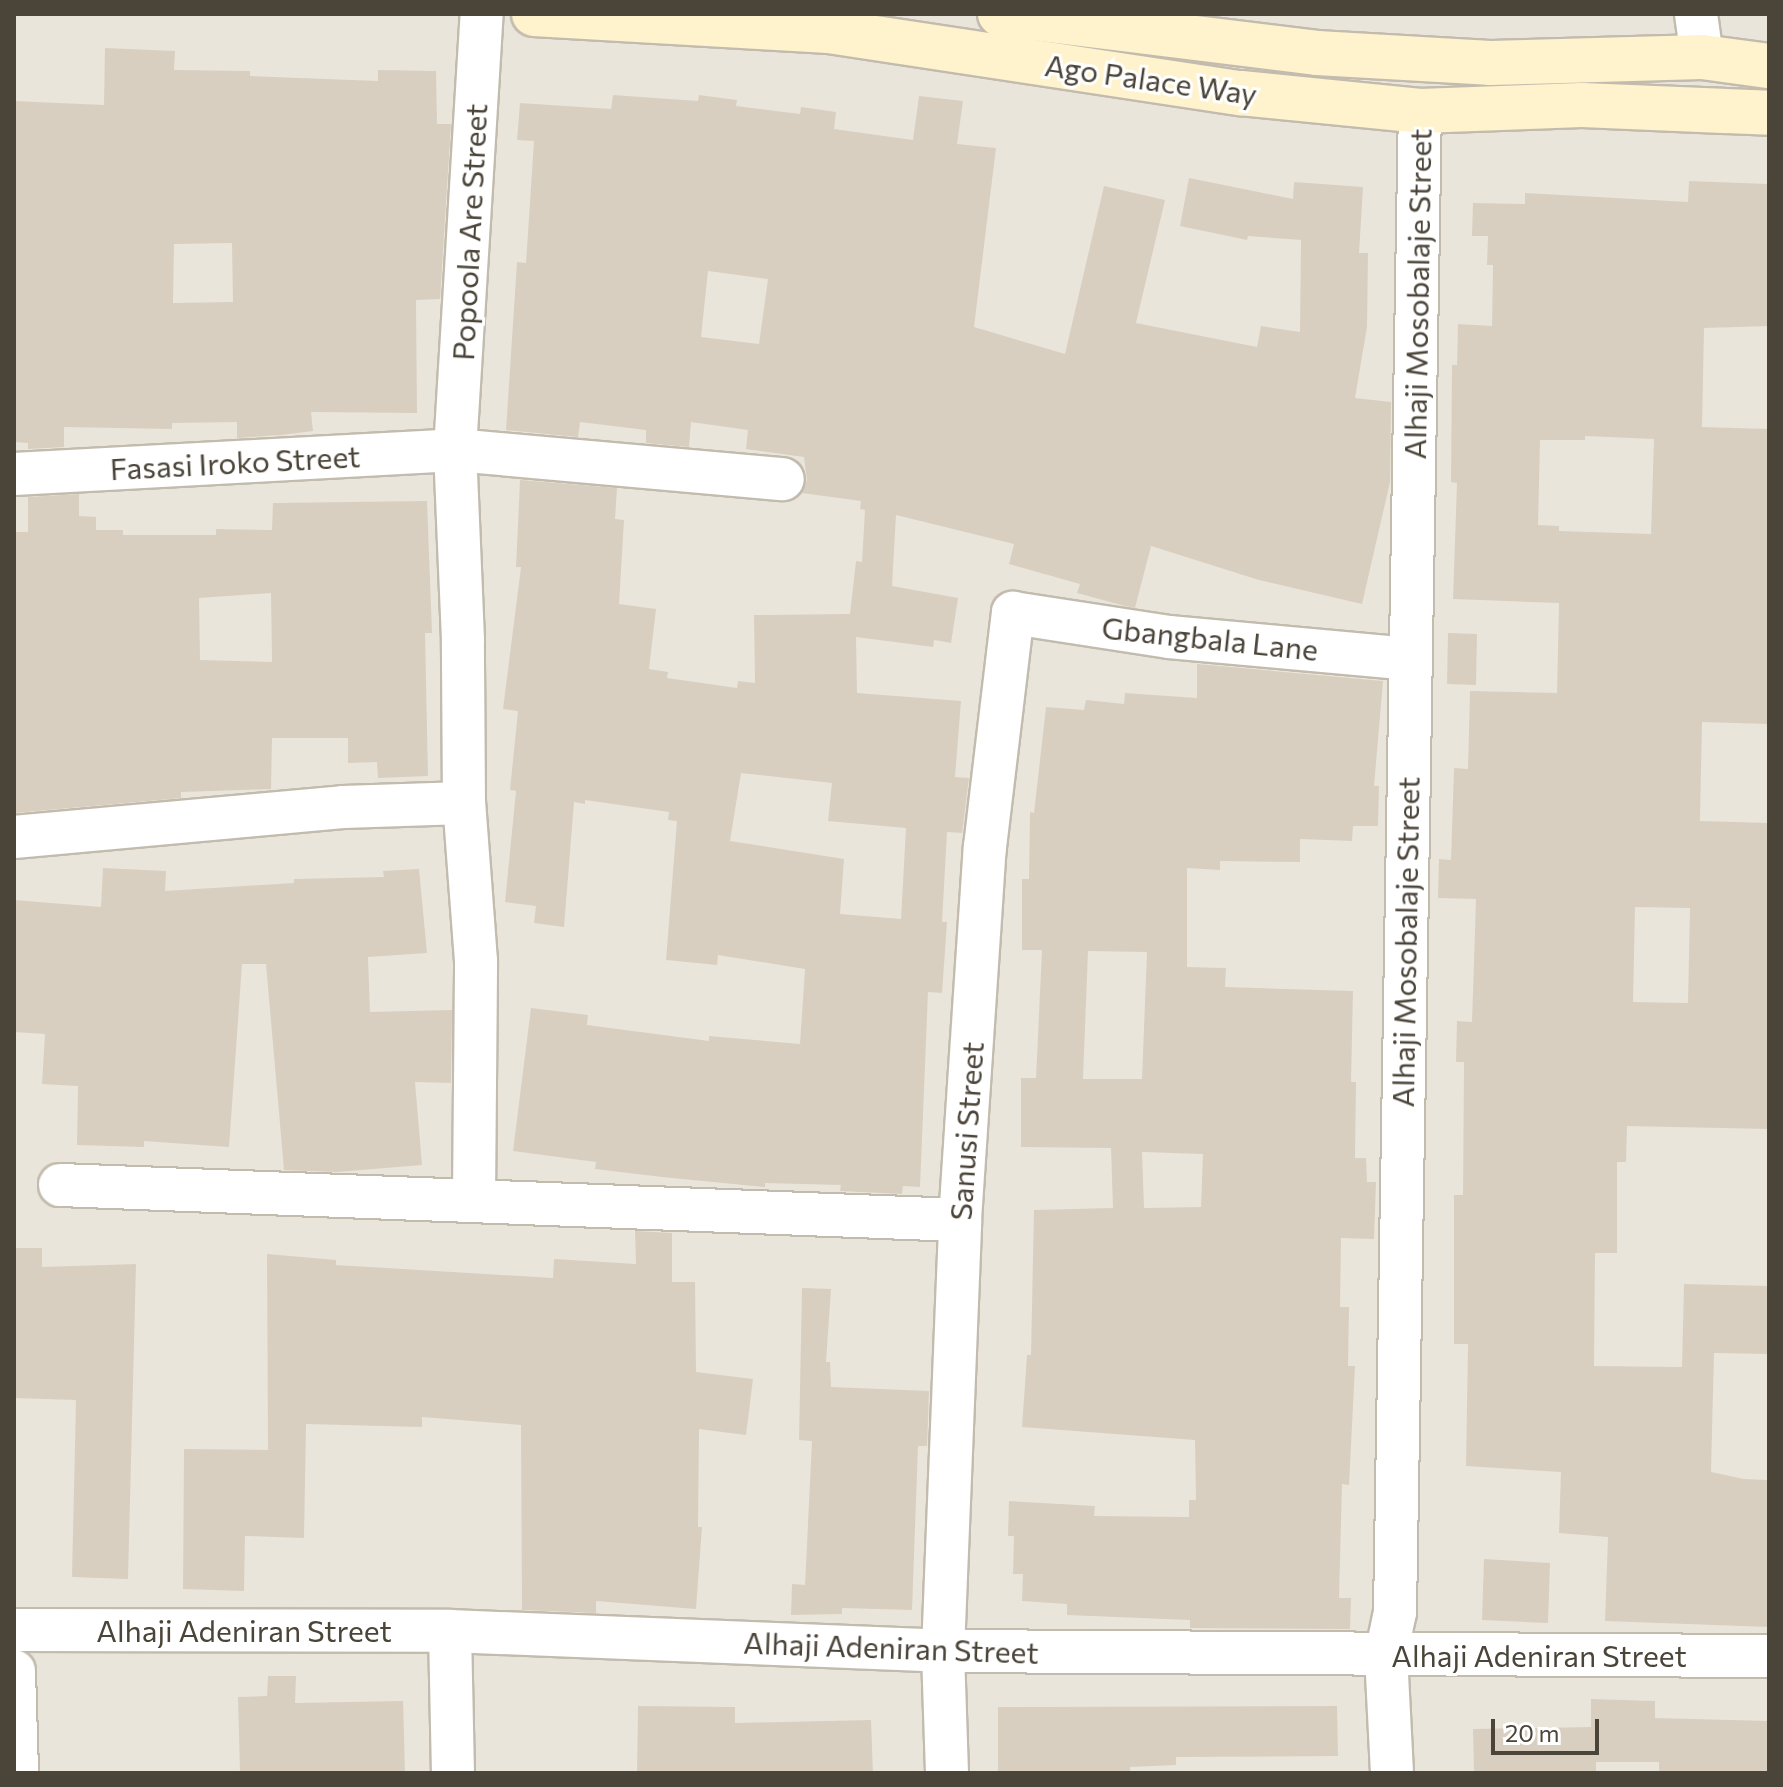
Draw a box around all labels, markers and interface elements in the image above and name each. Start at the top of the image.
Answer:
street label: Ago Palace Way [1043,46,1259,112]
street label: Popoola Are Street [444,103,494,361]
street label: Alhaji Mosobalaje Street [1396,128,1438,460]
street label: Fasasi Iroko Street [109,437,361,487]
street label: Gbangbala Lane [1100,609,1320,667]
street label: Alhaji Mosobalaje Street [1384,776,1426,1108]
street label: Sanusi Street [942,1040,990,1222]
street label: Alhaji Adeniran Street [96,1612,392,1648]
street label: Alhaji Adeniran Street [743,1624,1039,1670]
street label: Alhaji Adeniran Street [1391,1637,1687,1673]
scale bar [1495,1703,1603,1753]
text: 20 m [1505,1718,1559,1747]

